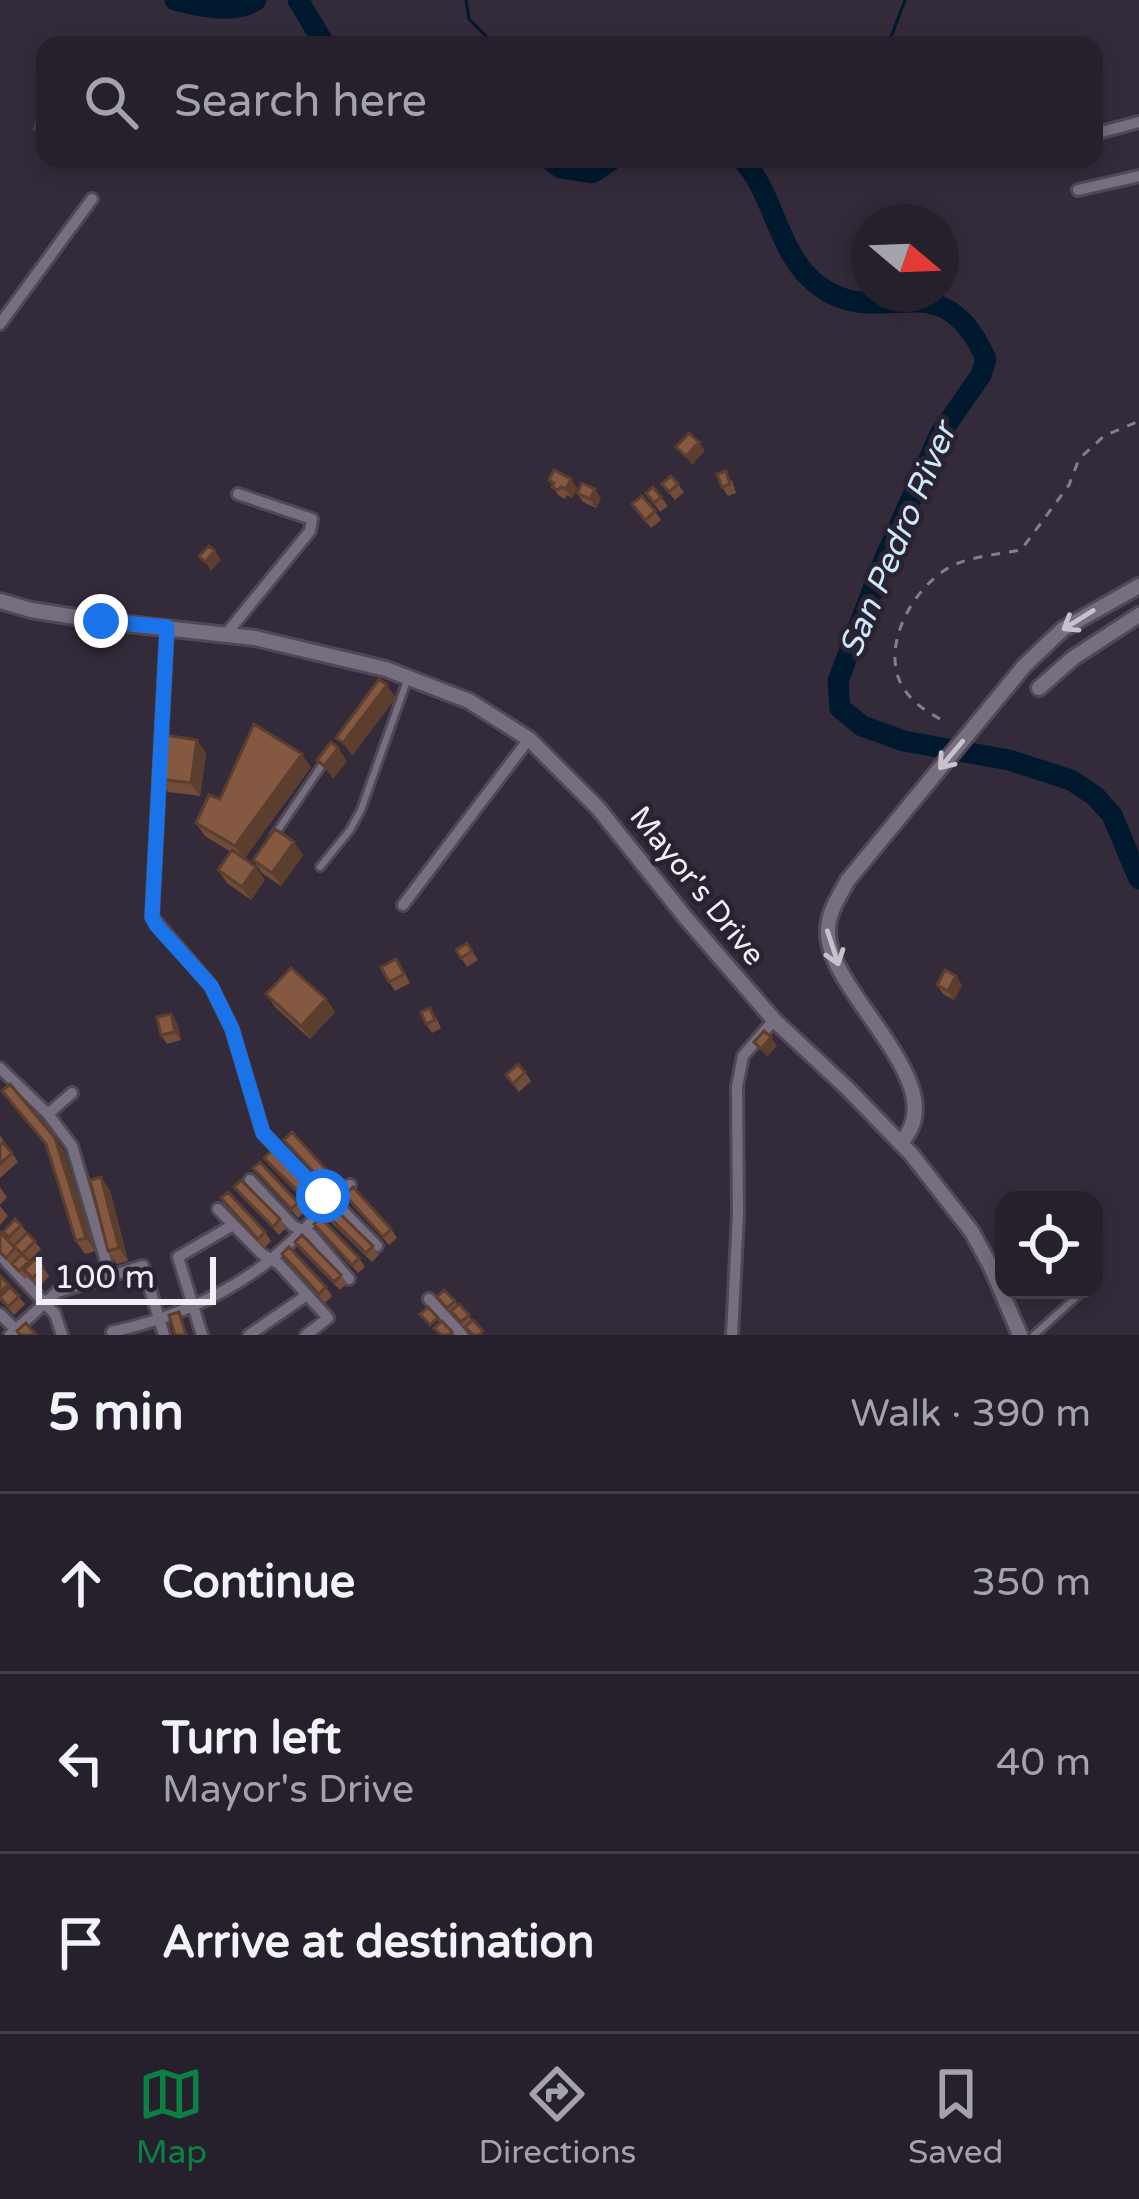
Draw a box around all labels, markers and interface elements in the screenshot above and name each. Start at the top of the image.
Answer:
search box [36,36,1103,168]
icon: search [78,69,144,135]
text: Search here [174,75,427,129]
north arrow [851,204,959,312]
water label: San Pedro River [831,413,966,663]
route end [74,594,128,648]
one-way arrow [1062,608,1096,632]
one-way arrow [937,739,965,770]
street label: Mayor's Drive [622,799,772,973]
one-way arrow [824,929,846,967]
route start [296,1169,350,1223]
map controls [995,1191,1103,1299]
button: locate [995,1191,1103,1299]
scale bar [36,1251,216,1304]
text: 100 m [54,1258,155,1297]
text: 5 min [48,1382,184,1444]
text: Walk · 390 m [850,1390,1091,1437]
icon: ahead [48,1550,114,1616]
text: Continue [162,1556,355,1610]
text: 350 m [972,1559,1091,1606]
text: Turn left [162,1712,341,1766]
icon: left [48,1730,114,1796]
text: 40 m [996,1739,1091,1786]
text: Mayor's Drive [162,1766,414,1813]
icon: arrive [48,1910,114,1976]
text: Arrive at destination [162,1916,594,1970]
tab: Map [136,2061,207,2172]
tab: Directions [479,2061,636,2172]
tab: Saved [908,2061,1003,2172]

